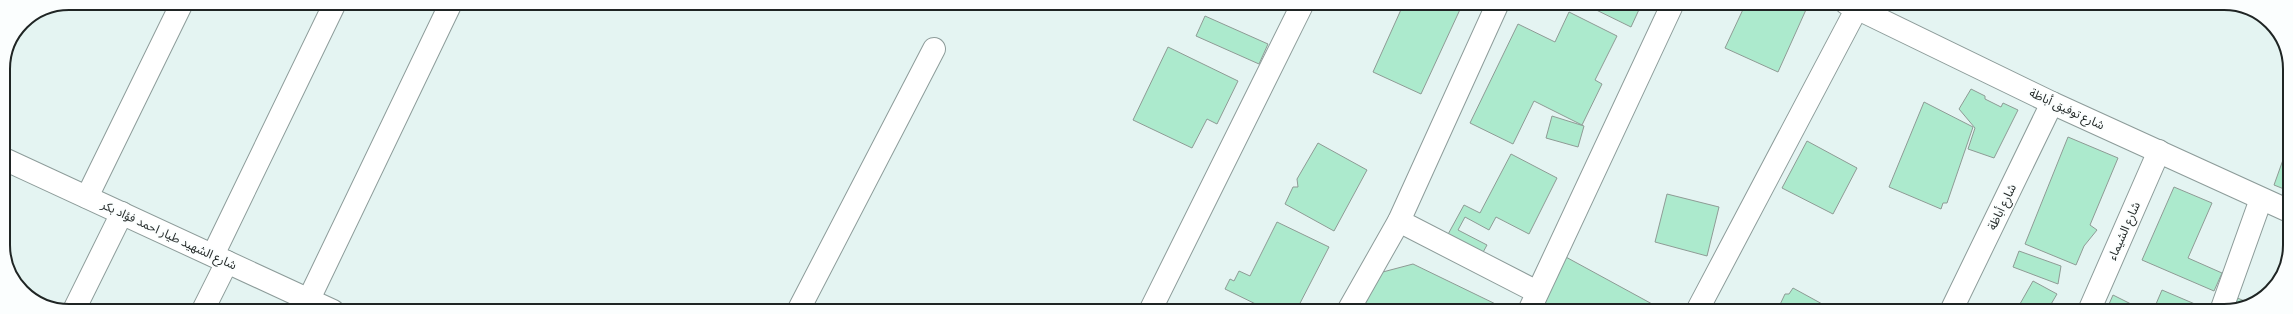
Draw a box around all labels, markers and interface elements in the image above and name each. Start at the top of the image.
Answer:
street label: شارع توفيق أباظة [2026,85,2107,134]
street label: شارع أباظة [1984,181,2021,233]
street label: شارع الشهيد طيار احمد فؤاد بكر [97,196,239,274]
street label: شارع الشيماء [2104,199,2145,263]

